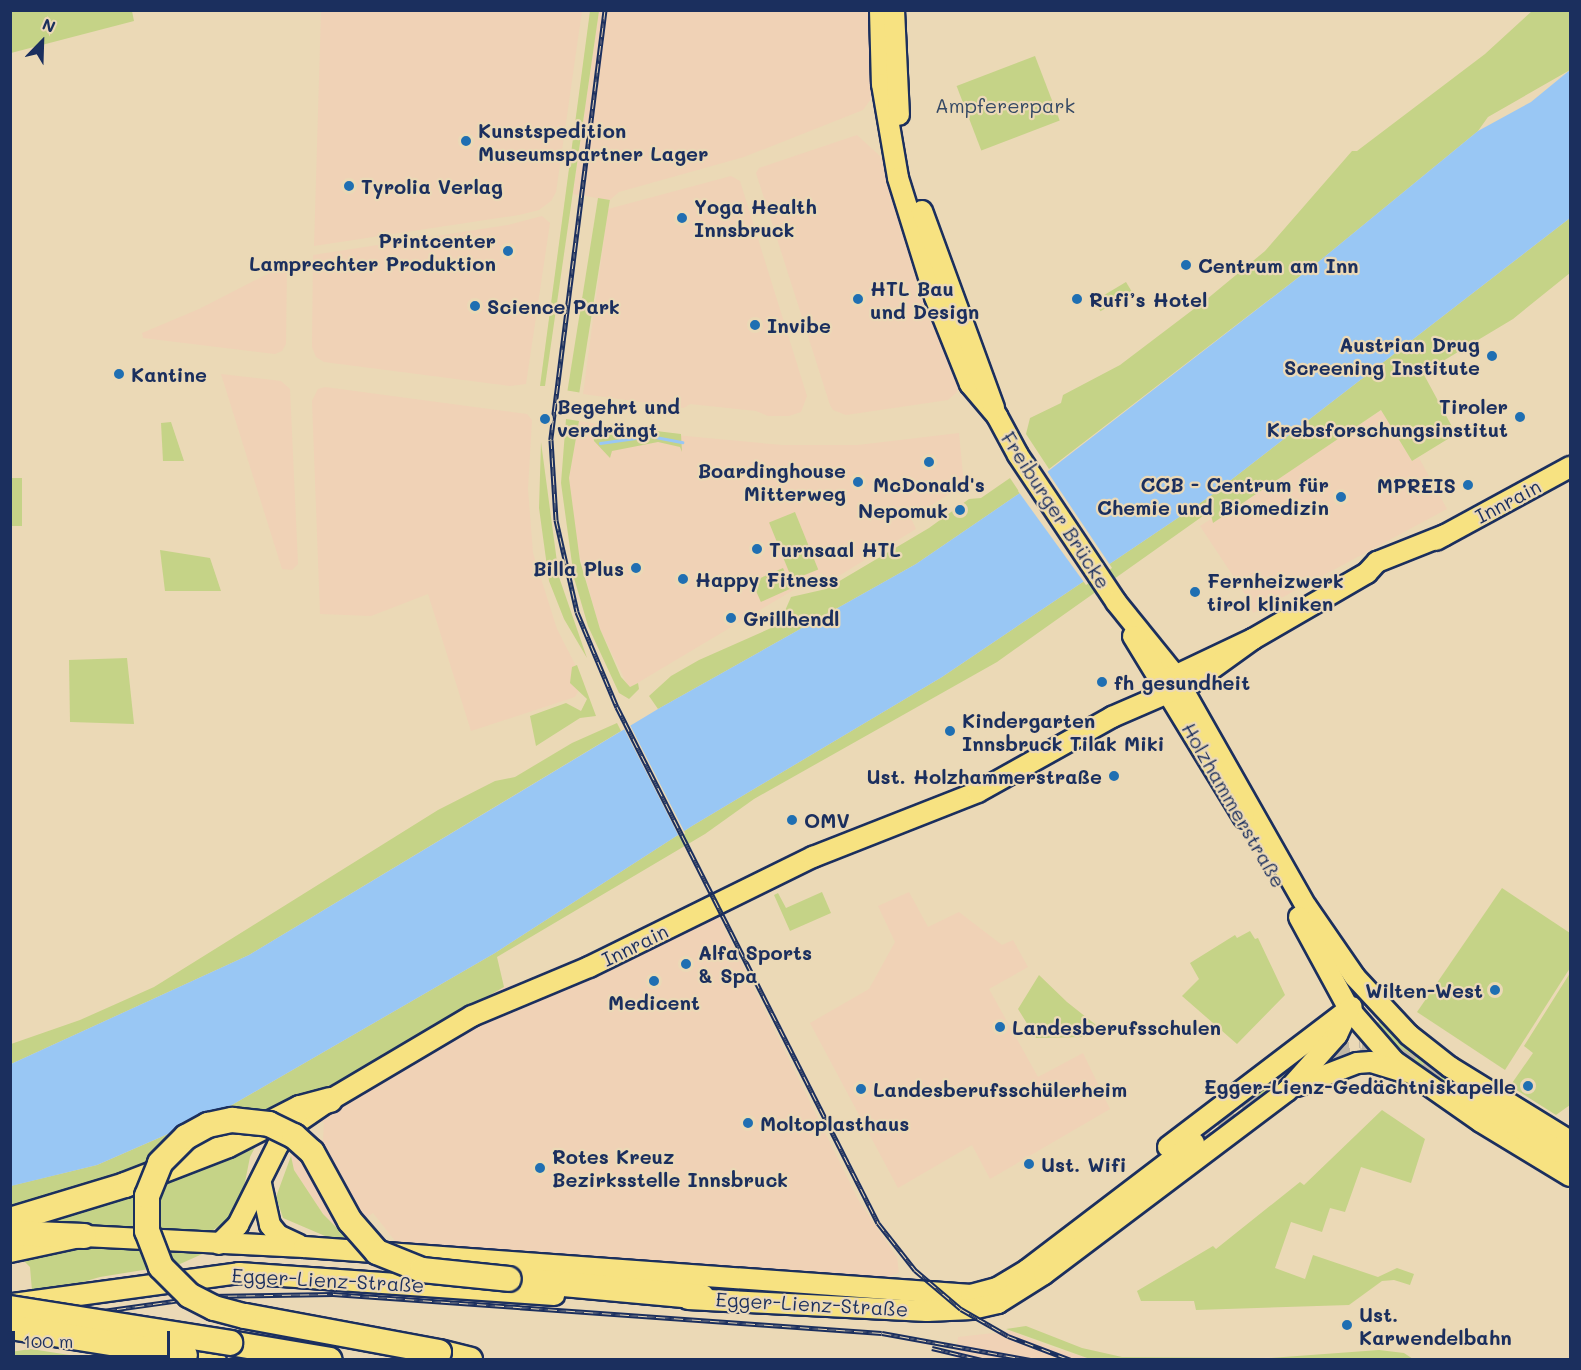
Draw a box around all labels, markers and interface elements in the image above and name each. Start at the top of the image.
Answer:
north arrow [12,12,72,72]
text: N [40,13,59,37]
park label: Ampfererpark [935,93,1075,117]
place label: Kunstspedition Museumspartner Lager [478,118,708,165]
marker: Kunstspedition Museumspartner Lager [459,134,473,148]
place label: Tyrolia Verlag [361,174,503,198]
marker: Tyrolia Verlag [342,179,356,193]
place label: Yoga Health Innsbruck [694,195,817,242]
marker: Yoga Health Innsbruck [675,211,689,225]
place label: Printcenter Lamprechter Produktion [249,228,496,275]
marker: Printcenter Lamprechter Produktion [501,244,515,258]
place label: Centrum am Inn [1198,253,1359,277]
marker: Centrum am Inn [1179,258,1193,272]
place label: HTL Bau und Design [870,276,979,323]
place label: Rufi’s Hotel [1089,287,1207,311]
marker: HTL Bau und Design [851,292,865,306]
marker: Rufi’s Hotel [1070,292,1084,306]
place label: Science Park [487,294,620,318]
marker: Science Park [468,299,482,313]
place label: Invibe [767,313,831,337]
marker: Invibe [748,318,762,332]
place label: Austrian Drug Screening Institute [1284,332,1480,379]
marker: Austrian Drug Screening Institute [1485,349,1499,363]
place label: Kantine [131,362,207,386]
marker: Kantine [112,367,126,381]
place label: Tiroler Krebsforschungsinstitut [1267,394,1508,441]
place label: Begehrt und verdrängt [557,395,680,442]
marker: Tiroler Krebsforschungsinstitut [1513,410,1527,424]
marker: Begehrt und verdrängt [538,412,552,426]
street label: Freiburger Brücke [996,427,1116,593]
marker: McDonald's [922,455,936,469]
place label: Boardinghouse Mitterweg [698,458,846,505]
place label: McDonald's [873,472,985,496]
place label: CCB - Centrum für Chemie und Biomedizin [1097,473,1329,520]
place label: MPREIS [1377,473,1456,497]
street label: Innrain [1471,474,1545,528]
marker: Boardinghouse Mitterweg [851,475,865,489]
marker: MPREIS [1461,478,1475,492]
marker: CCB - Centrum für Chemie und Biomedizin [1334,490,1348,504]
place label: Nepomuk [858,498,948,522]
marker: Nepomuk [953,503,967,517]
place label: Turnsaal HTL [769,537,901,561]
marker: Turnsaal HTL [750,542,764,556]
place label: Billa Plus [533,556,624,580]
marker: Billa Plus [629,561,643,575]
place label: Happy Fitness [695,567,839,591]
place label: Fernheizwerk tirol kliniken [1207,568,1344,615]
marker: Happy Fitness [676,572,690,586]
marker: Fernheizwerk tirol kliniken [1188,585,1202,599]
place label: Grillhendl [743,606,839,630]
marker: Grillhendl [724,611,738,625]
place label: fh gesundheit [1114,670,1250,694]
marker: fh gesundheit [1095,675,1109,689]
place label: Kindergarten Innsbruck Tilak Miki [962,708,1164,755]
street label: Holzhammerstraße [1177,718,1291,892]
marker: Kindergarten Innsbruck Tilak Miki [943,724,957,738]
place label: Ust. Holzhammerstraße [867,764,1102,788]
marker: Ust. Holzhammerstraße [1107,769,1121,783]
place label: OMV [804,808,850,832]
marker: OMV [785,813,799,827]
street label: Innrain [598,919,672,971]
place label: Alfa Sports & Spa [698,940,812,987]
marker: Alfa Sports & Spa [679,957,693,971]
marker: Medicent [647,974,661,988]
place label: Wilten-West [1365,978,1483,1002]
marker: Wilten-West [1488,983,1502,997]
place label: Medicent [608,990,700,1014]
place label: Landesberufsschulen [1012,1015,1221,1039]
marker: Landesberufsschulen [993,1020,1007,1034]
place label: Egger-Lienz-Gedächtniskapelle [1204,1074,1516,1098]
place label: Landesberufsschülerheim [873,1077,1127,1101]
marker: Egger-Lienz-Gedächtniskapelle [1521,1079,1535,1093]
marker: Landesberufsschülerheim [854,1082,868,1096]
place label: Moltoplasthaus [760,1111,909,1135]
marker: Moltoplasthaus [741,1116,755,1130]
place label: Rotes Kreuz Bezirksstelle Innsbruck [552,1144,788,1191]
place label: Ust. Wifi [1041,1152,1127,1176]
marker: Ust. Wifi [1022,1157,1036,1171]
marker: Rotes Kreuz Bezirksstelle Innsbruck [533,1161,547,1175]
street label: Egger-Lienz-Straße [231,1263,425,1297]
street label: Egger-Lienz-Straße [715,1287,909,1321]
place label: Ust. Karwendelbahn [1359,1302,1512,1349]
marker: Ust. Karwendelbahn [1340,1318,1354,1332]
scale bar [15,1319,172,1357]
text: 100 m [23,1329,73,1353]

